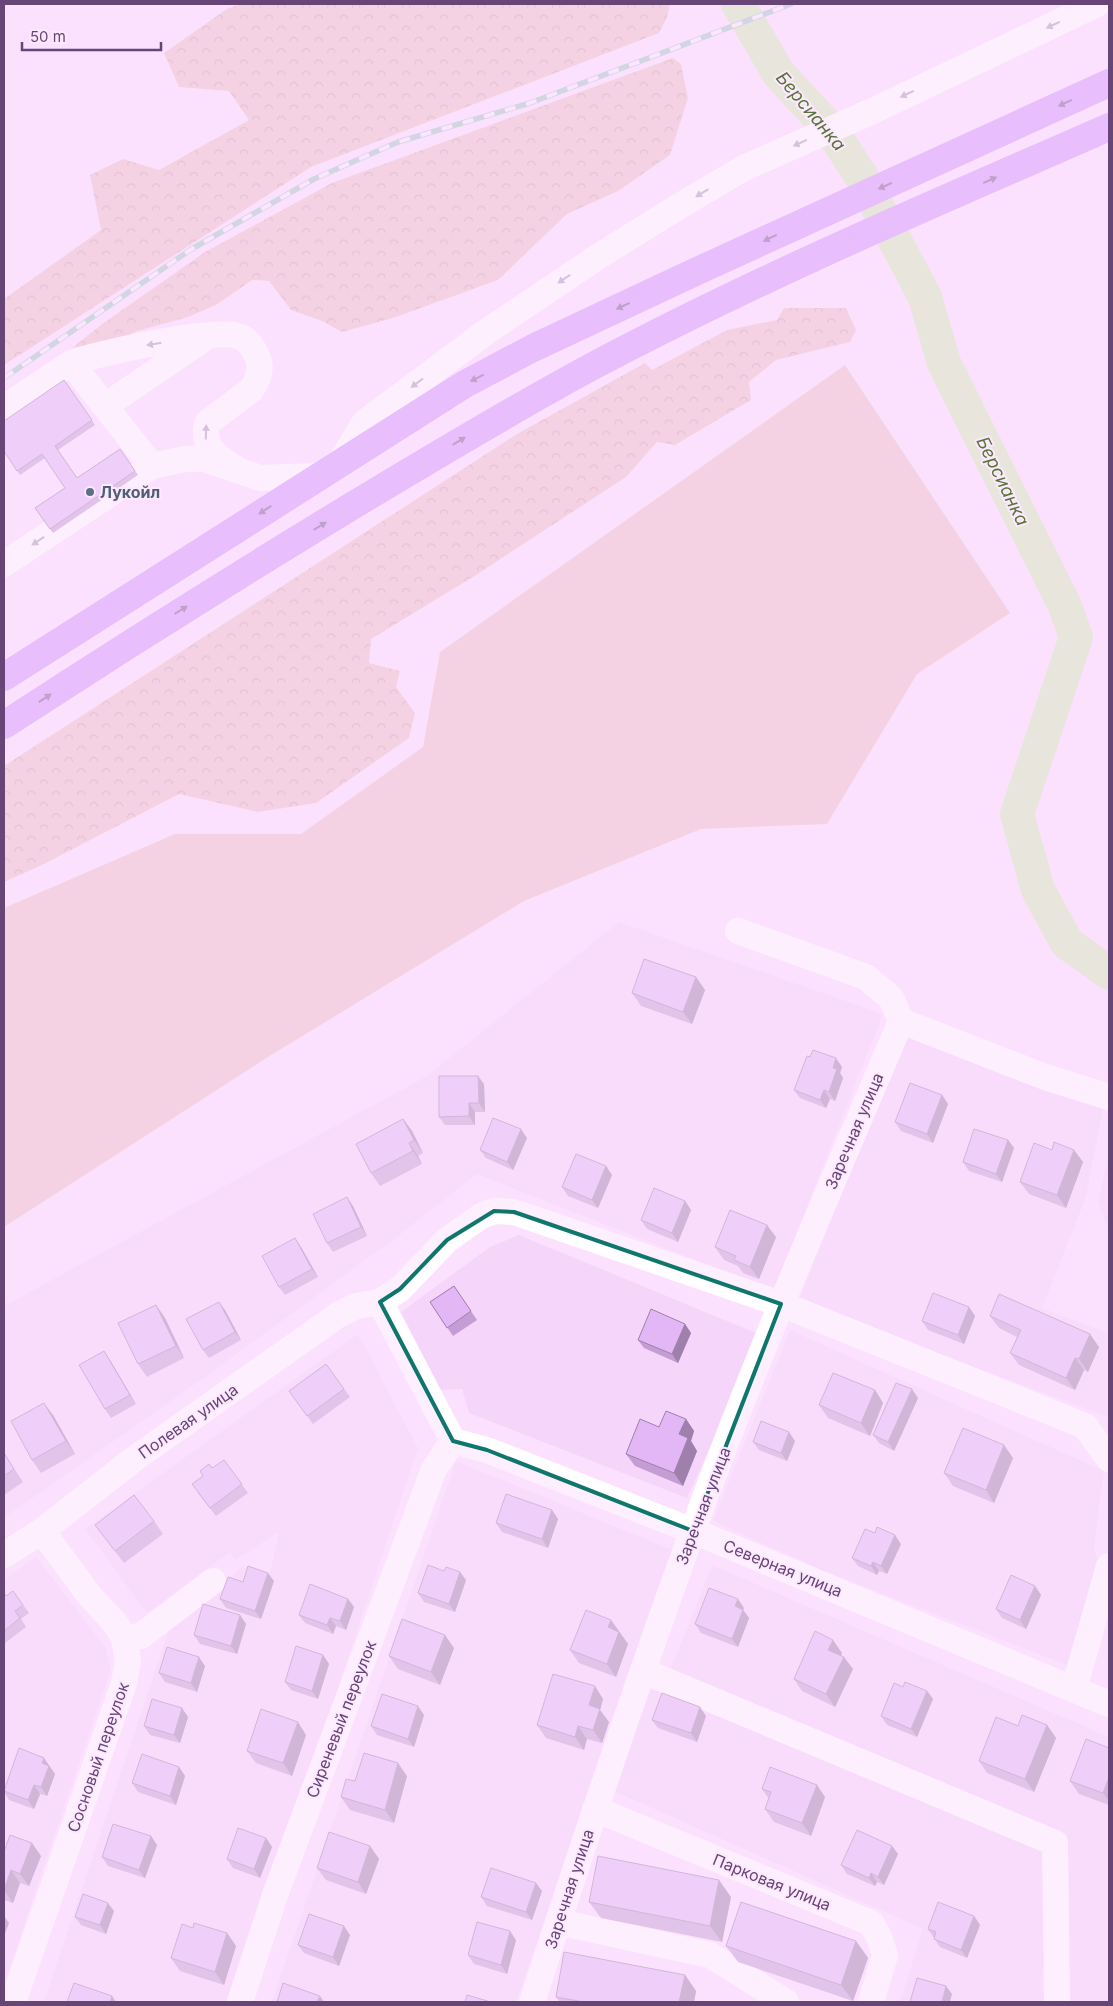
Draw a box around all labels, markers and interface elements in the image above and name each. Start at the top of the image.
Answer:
scale bar [22,20,161,52]
one-way arrow [1046,21,1060,29]
text: 50 m [30,27,66,46]
water label: Берсианка [772,67,850,155]
one-way arrow [900,91,914,99]
one-way arrow [1058,99,1072,107]
one-way arrow [793,140,807,148]
one-way arrow [983,175,997,183]
one-way arrow [878,182,892,190]
one-way arrow [695,188,708,197]
one-way arrow [763,234,777,242]
one-way arrow [558,275,571,284]
one-way arrow [616,303,630,311]
one-way arrow [146,341,162,349]
one-way arrow [470,374,484,382]
one-way arrow [411,378,424,389]
one-way arrow [203,424,211,440]
water label: Берсианка [972,433,1034,529]
one-way arrow [453,437,466,446]
place label: Лукойл [100,482,160,502]
marker: Лукойл [84,486,96,498]
one-way arrow [258,505,271,515]
one-way arrow [314,521,327,530]
one-way arrow [31,536,45,546]
one-way arrow [175,605,188,614]
one-way arrow [38,693,51,703]
street label: Заречная улица [820,1070,888,1192]
street label: Полевая улица [134,1379,242,1463]
street label: Заречная улица [671,1444,735,1568]
street label: Северная улица [721,1535,845,1601]
street label: Сиреневый переулок [302,1637,380,1801]
street label: Сосновый переулок [63,1679,133,1835]
street label: Заречная улица [540,1827,598,1951]
street label: Парковая улица [710,1849,834,1915]

